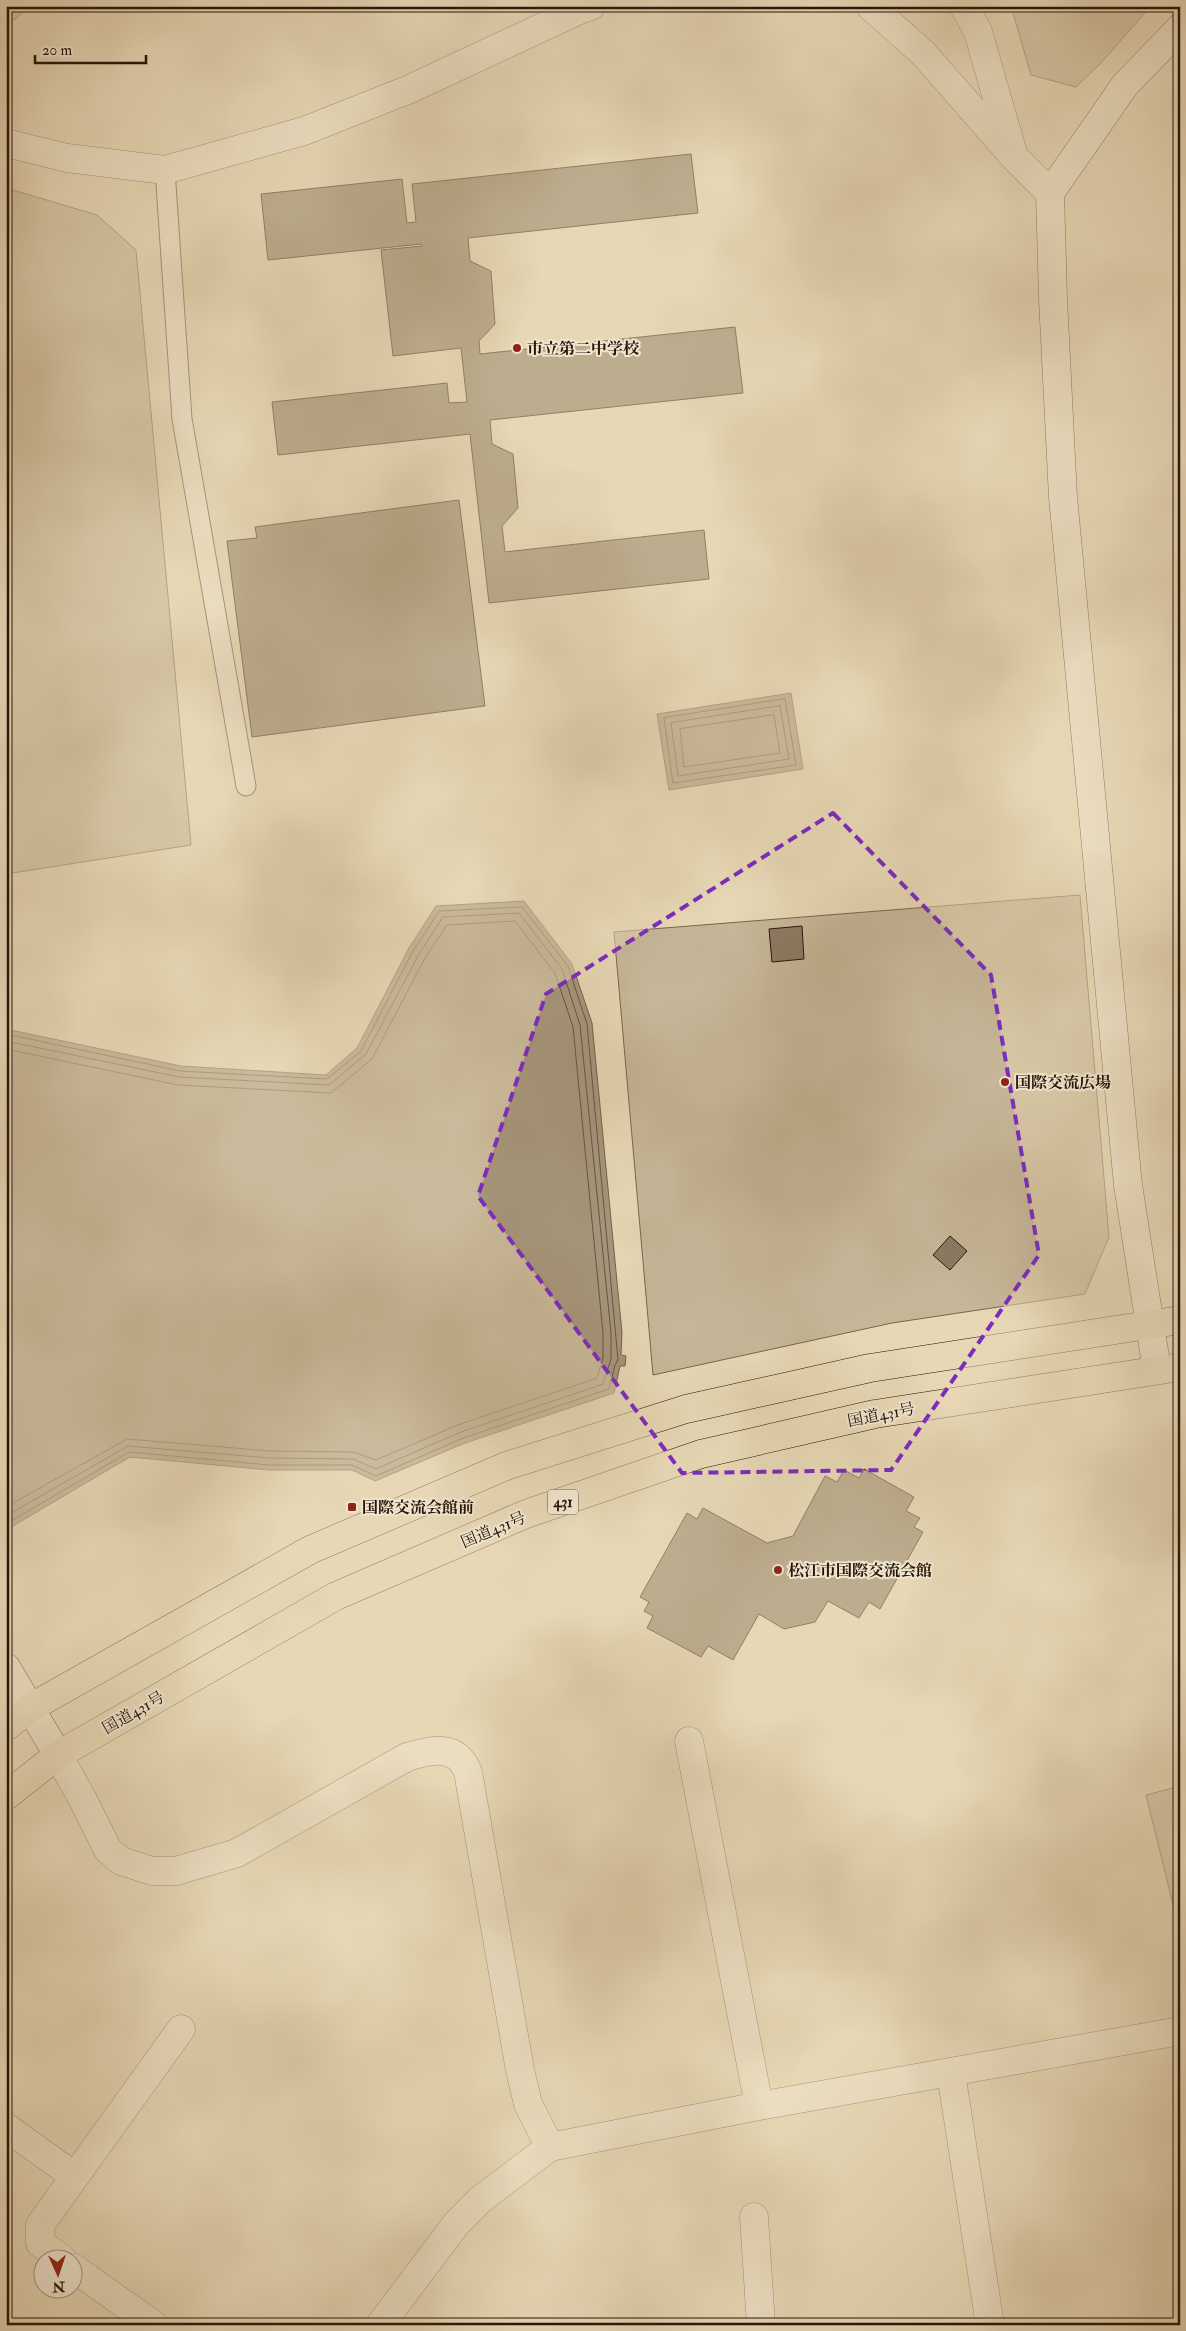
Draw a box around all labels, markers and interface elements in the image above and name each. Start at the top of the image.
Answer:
scale bar [35,32,146,64]
text: 20 m [42,41,72,60]
place label: 市立第二中学校 [527,339,640,359]
marker: 市立第二中学校 [511,342,523,354]
place label: 国際交流広場 [1015,1073,1111,1093]
marker: 国際交流広場 [999,1076,1011,1088]
street label: 国道431号 [846,1399,917,1431]
road number: 431 [548,1490,578,1514]
place label: 国際交流会館前 [362,1498,474,1518]
marker: 国際交流会館前 [346,1501,358,1513]
street label: 国道431号 [458,1507,529,1553]
place label: 松江市国際交流会館 [788,1561,932,1581]
marker: 松江市国際交流会館 [772,1564,784,1576]
street label: 国道431号 [99,1687,168,1739]
north arrow [32,2248,82,2298]
text: N [51,2278,66,2295]

